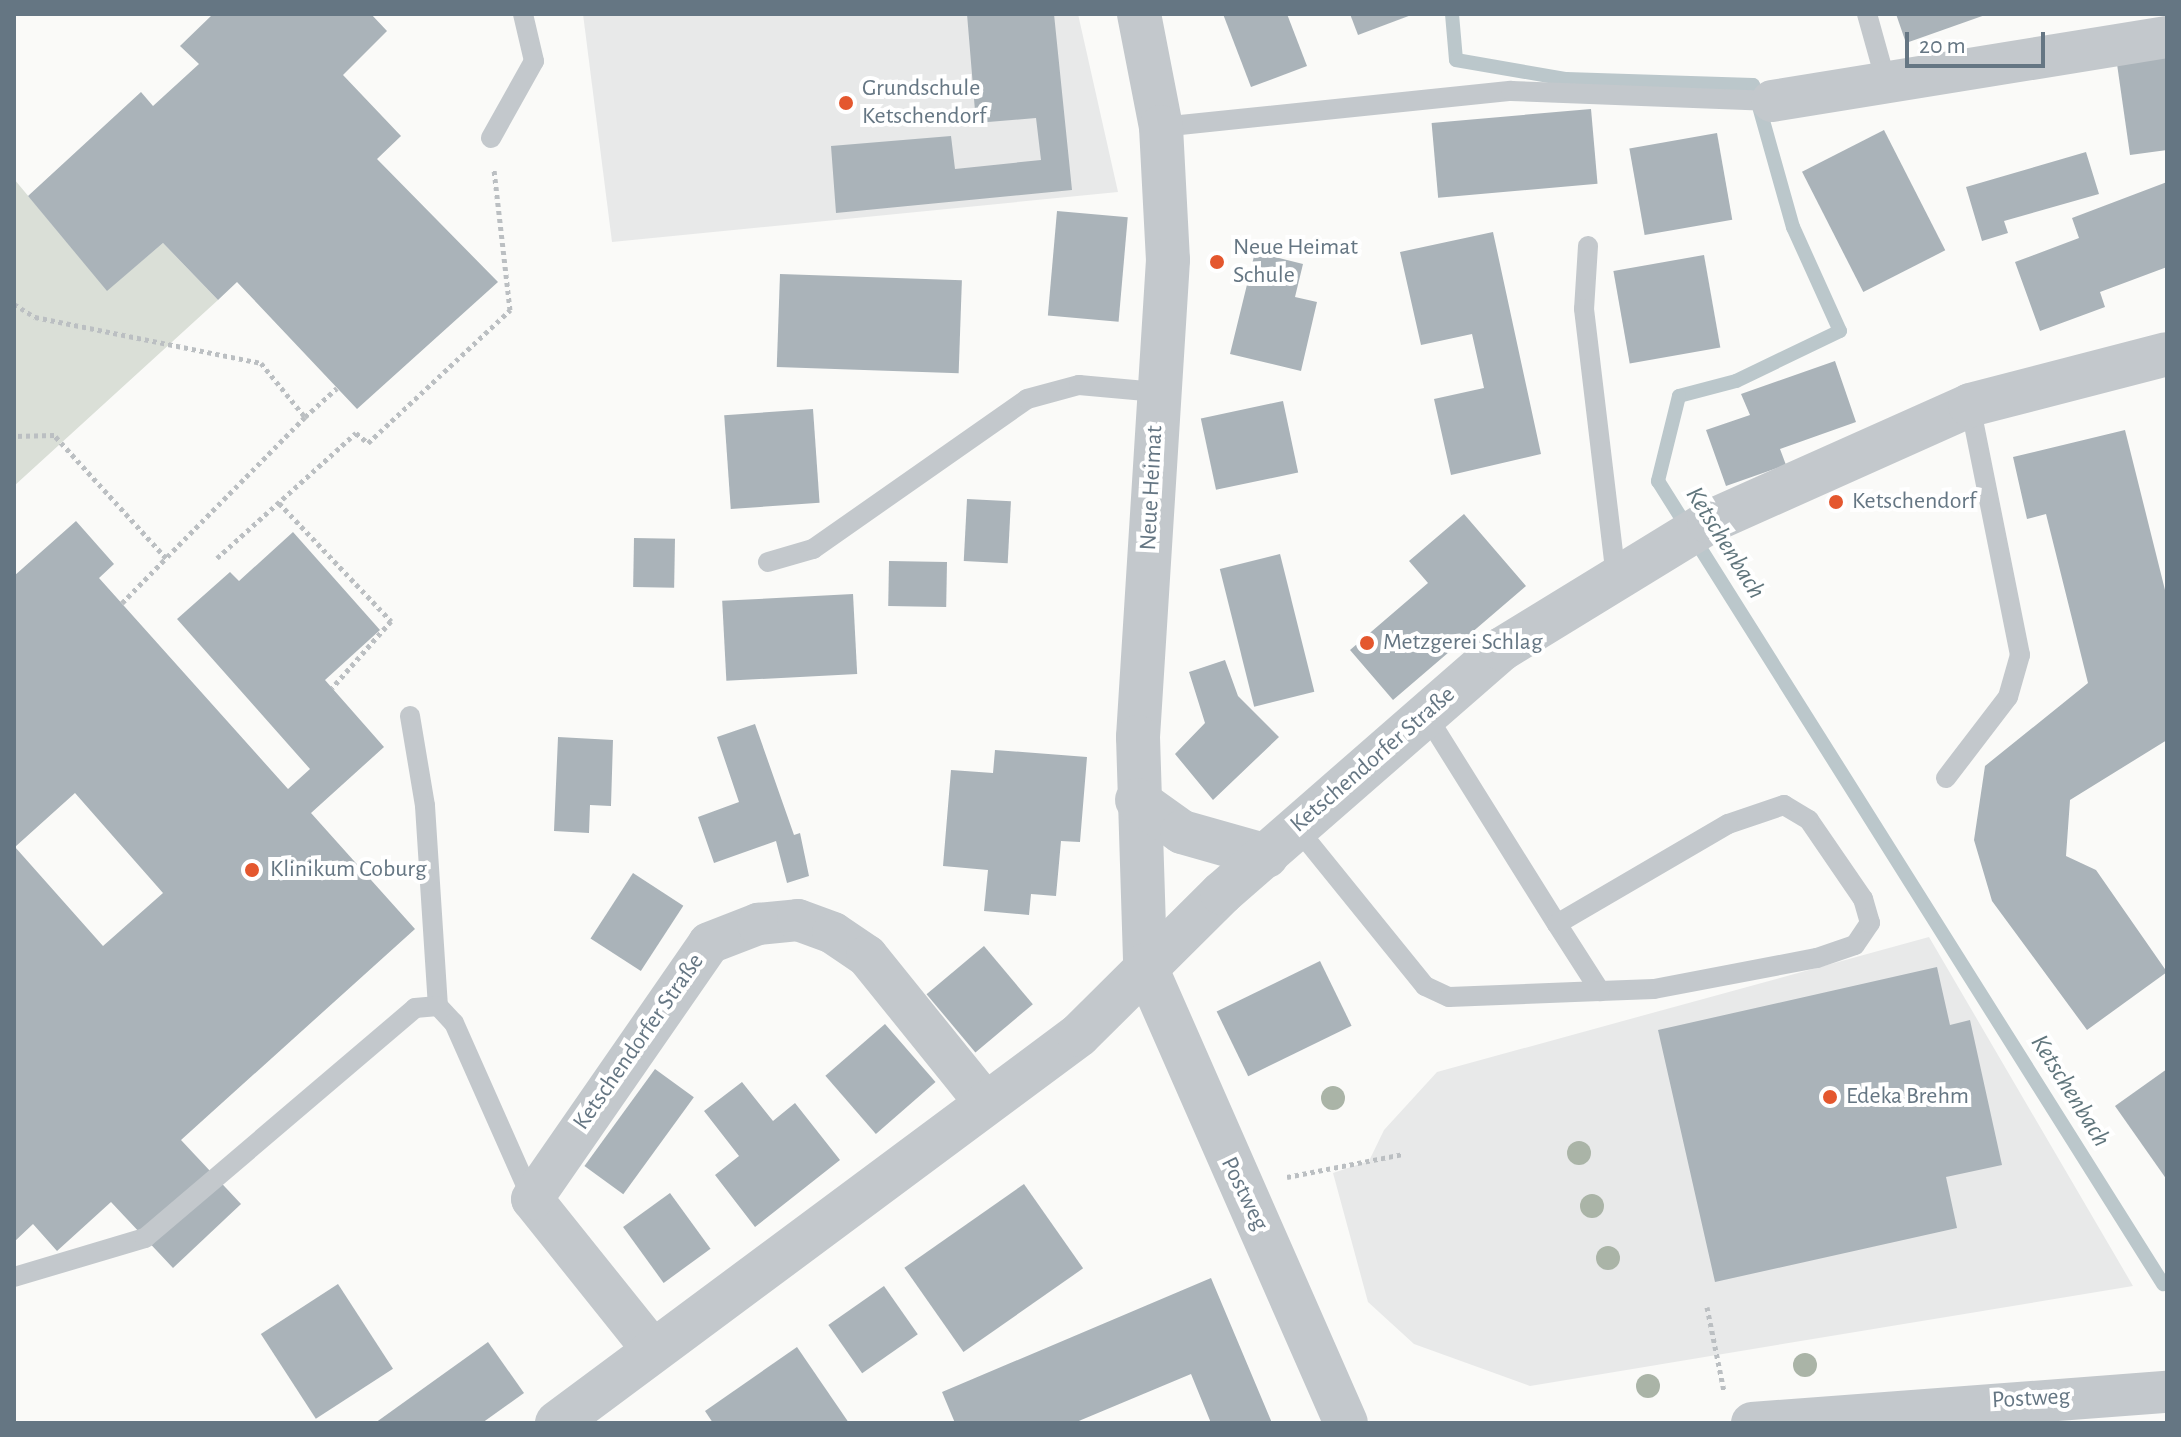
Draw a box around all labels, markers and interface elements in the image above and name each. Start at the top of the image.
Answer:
scale bar [1909,16,2049,66]
text: 20 m [1919,34,1966,58]
place label: Grundschule Ketschendorf [862,75,986,131]
marker: Grundschule Ketschendorf [837,94,855,112]
place label: Neue Heimat Schule [1233,234,1358,290]
marker: Neue Heimat Schule [1208,253,1226,271]
street label: Neue Heimat [1134,425,1170,551]
water label: Ketschenbach [1678,481,1772,605]
place label: Ketschendorf [1852,488,1976,516]
marker: Ketschendorf [1827,493,1845,511]
place label: Metzgerei Schlag [1383,629,1543,657]
marker: Metzgerei Schlag [1358,634,1376,652]
street label: Ketschendorfer Straße [1285,681,1461,839]
place label: Klinikum Coburg [270,856,427,884]
marker: Klinikum Coburg [241,859,263,881]
street label: Ketschendorfer Straße [567,948,711,1136]
water label: Ketschenbach [2023,1029,2117,1153]
place label: Edeka Brehm [1846,1083,1969,1111]
marker: Edeka Brehm [1821,1088,1839,1106]
street label: Postweg [1214,1153,1274,1235]
street label: Postweg [1991,1383,2071,1415]

